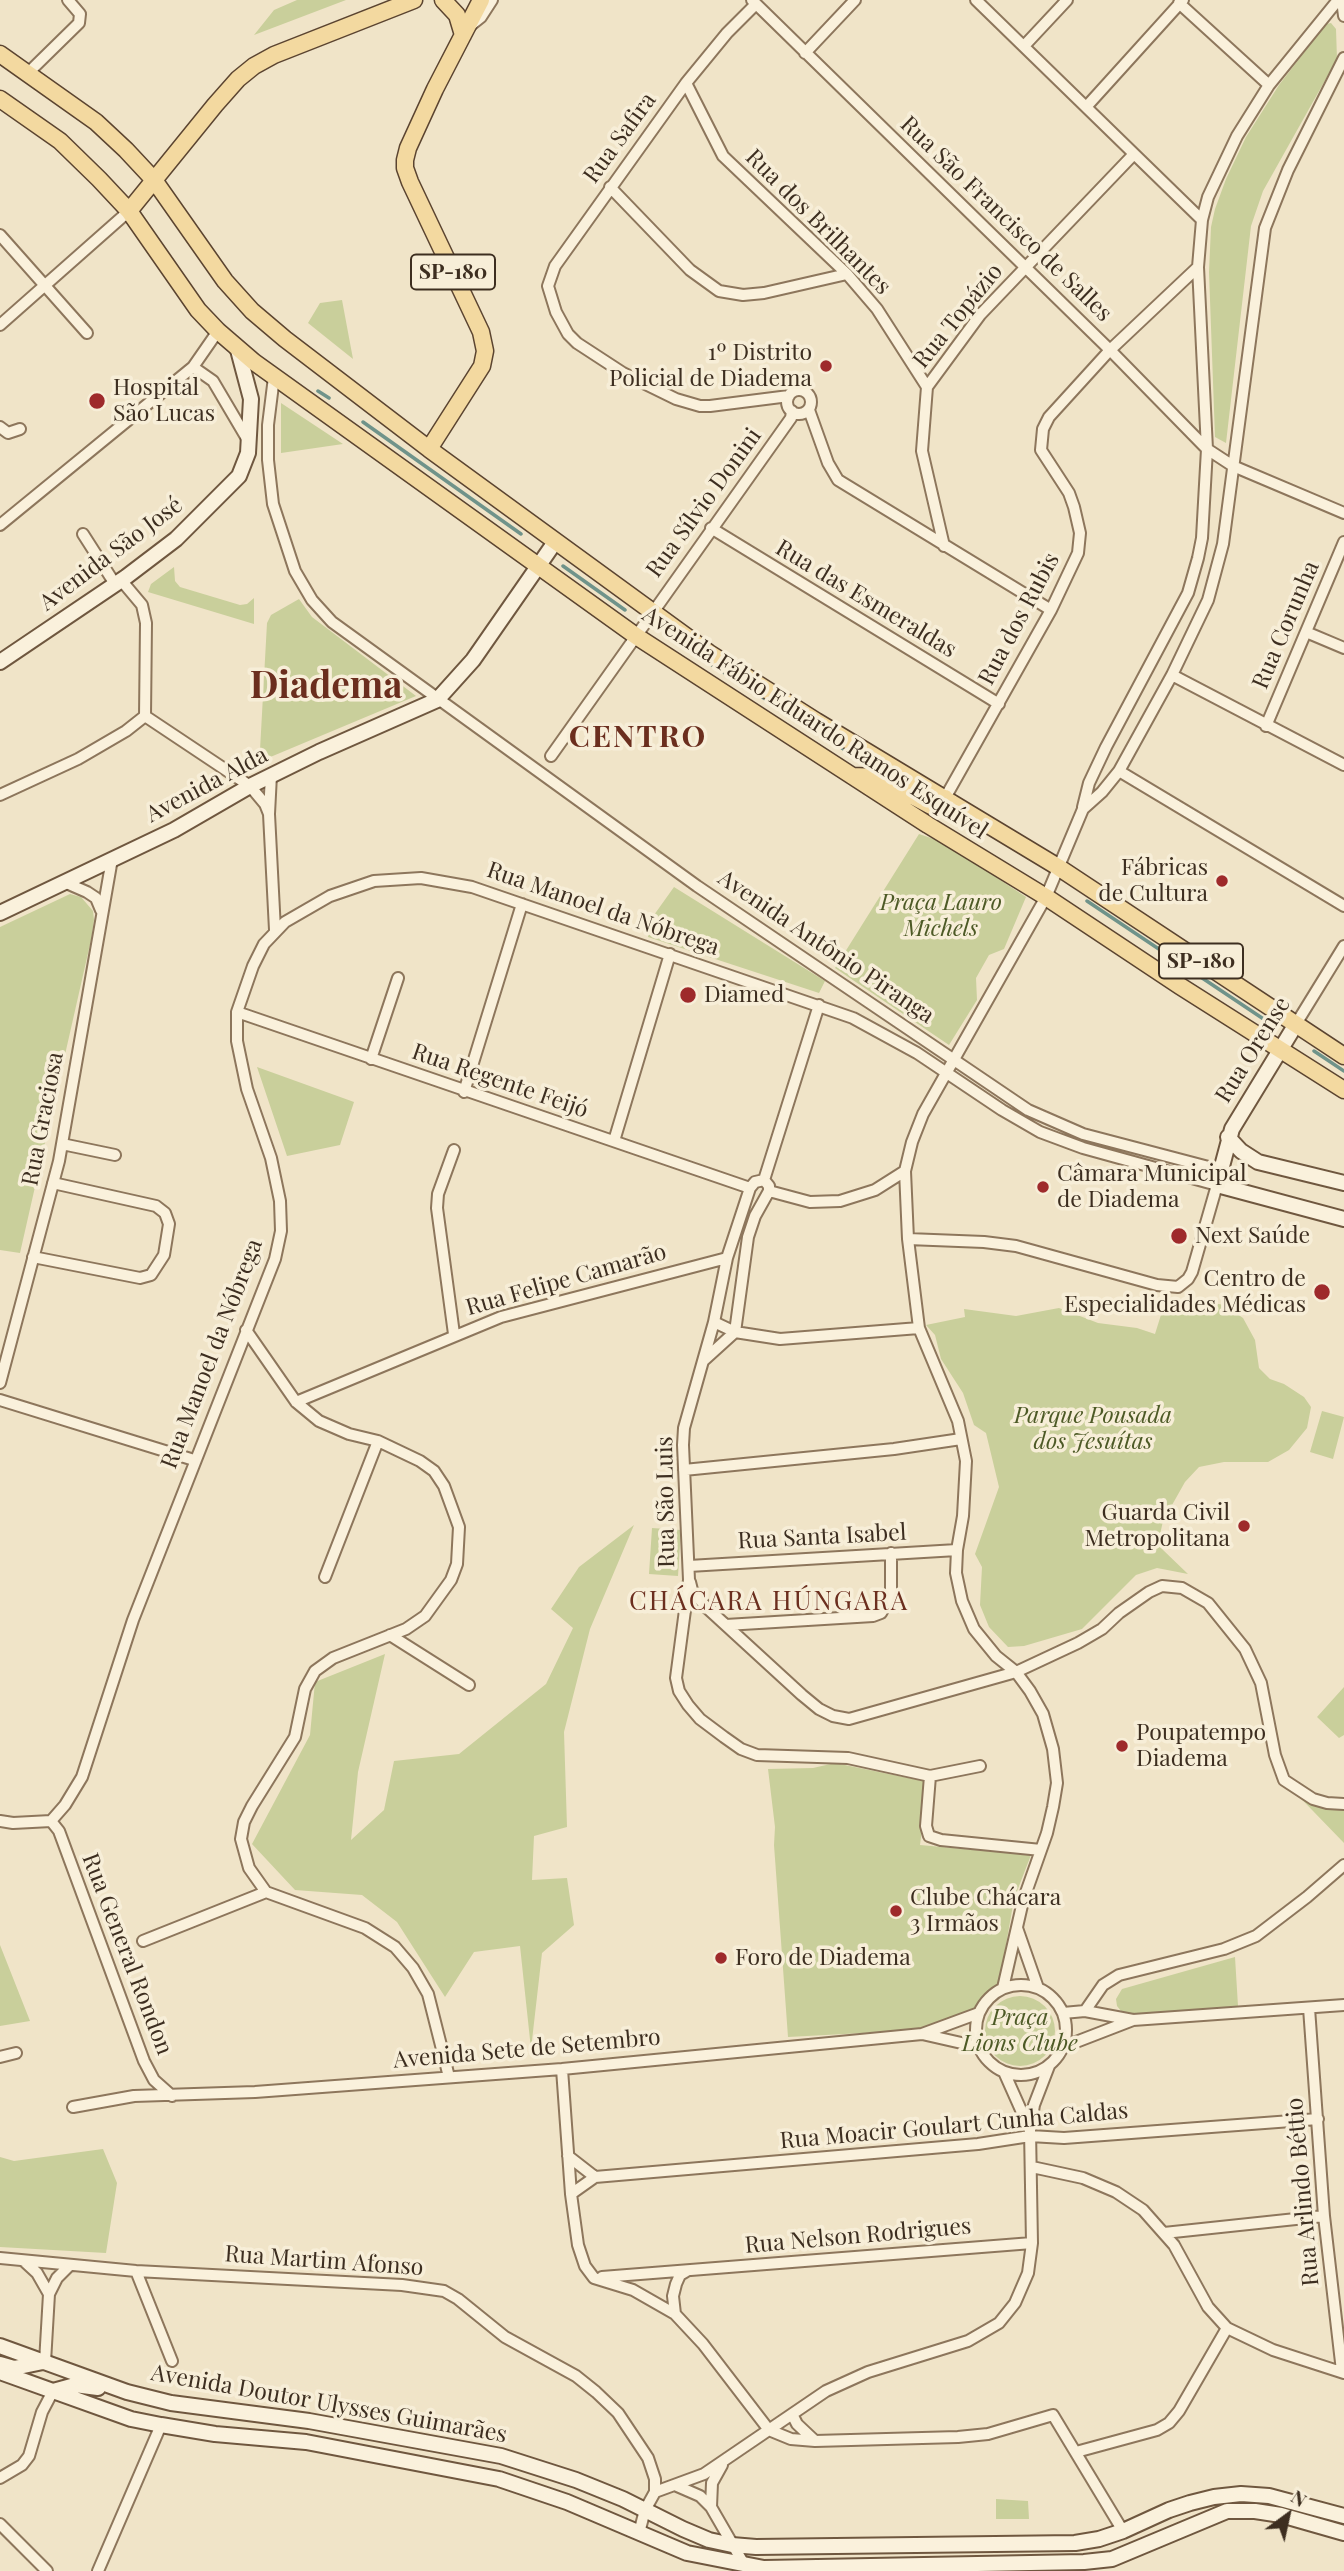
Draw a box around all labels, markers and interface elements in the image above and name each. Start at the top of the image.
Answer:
street label: Rua Safira [578,87,662,189]
street label: Rua São Francisco de Salles [895,111,1117,327]
street label: Rua dos Brilhantes [740,144,896,300]
road number: SP-180 [411,254,495,290]
street label: Rua Topázio [907,258,1009,374]
place label: 1º Distrito Policial de Diadema [609,339,812,393]
marker: 1º Distrito Policial de Diadema [818,358,834,374]
place label: Hospital São Lucas [113,374,215,428]
marker: Hospital São Lucas [87,391,107,411]
street label: Rua Sílvio Donini [641,423,767,583]
street label: Avenida São José [34,491,188,617]
street label: Rua das Esmeraldas [771,534,961,664]
street label: Rua dos Rubis [973,548,1065,690]
street label: Rua Corunha [1247,557,1325,693]
street label: Avenida Fábio Eduardo Ramos Esquível [637,601,993,845]
district label: Diadema [250,664,402,708]
district label: CENTRO [570,720,706,756]
street label: Avenida Alda [141,741,273,829]
place label: Fábricas de Cultura [1098,854,1208,908]
street label: Rua Manoel da Nóbrega [483,856,723,962]
street label: Avenida Antônio Piranga [713,864,939,1030]
marker: Fábricas de Cultura [1214,873,1230,889]
park label: Praça Lauro Michels [880,889,1002,943]
road number: SP-180 [1159,944,1243,978]
place label: Diamed [704,981,784,1009]
marker: Diamed [678,985,698,1005]
street label: Rua Orense [1210,992,1296,1108]
street label: Rua Regente Feijó [408,1038,592,1124]
street label: Rua Graciosa [17,1050,69,1188]
place label: Câmara Municipal de Diadema [1057,1160,1246,1214]
marker: Câmara Municipal de Diadema [1035,1179,1051,1195]
place label: Next Saúde [1195,1222,1310,1250]
marker: Next Saúde [1169,1226,1189,1246]
street label: Rua Manoel da Nóbrega [155,1235,269,1473]
street label: Rua Felipe Camarão [463,1238,669,1322]
place label: Centro de Especialidades Médicas [1064,1265,1306,1319]
marker: Centro de Especialidades Médicas [1312,1282,1332,1302]
park label: Parque Pousada dos Jesuítas [1014,1402,1172,1456]
street label: Rua São Luis [651,1436,681,1568]
place label: Guarda Civil Metropolitana [1084,1499,1230,1553]
marker: Guarda Civil Metropolitana [1236,1518,1252,1534]
street label: Rua Santa Isabel [737,1519,907,1555]
district label: CHÁCARA HÚNGARA [631,1586,907,1618]
place label: Poupatempo Diadema [1136,1719,1266,1773]
marker: Poupatempo Diadema [1114,1738,1130,1754]
street label: Rua General Rondon [76,1849,178,2059]
place label: Clube Chácara 3 Irmãos [910,1884,1061,1938]
marker: Clube Chácara 3 Irmãos [888,1903,904,1919]
place label: Foro de Diadema [735,1944,911,1972]
marker: Foro de Diadema [713,1950,729,1966]
park label: Praça Lions Clube [962,2004,1078,2058]
street label: Avenida Sete de Setembro [392,2024,662,2074]
street label: Rua Moacir Goulart Cunha Caldas [779,2097,1129,2155]
street label: Rua Arlindo Béttio [1281,2097,1325,2287]
street label: Rua Nelson Rodrigues [744,2212,972,2260]
street label: Rua Martim Afonso [224,2240,424,2282]
street label: Avenida Doutor Ulysses Guimarães [149,2359,509,2449]
north arrow [1253,2480,1323,2550]
text: N [1287,2483,1312,2512]

